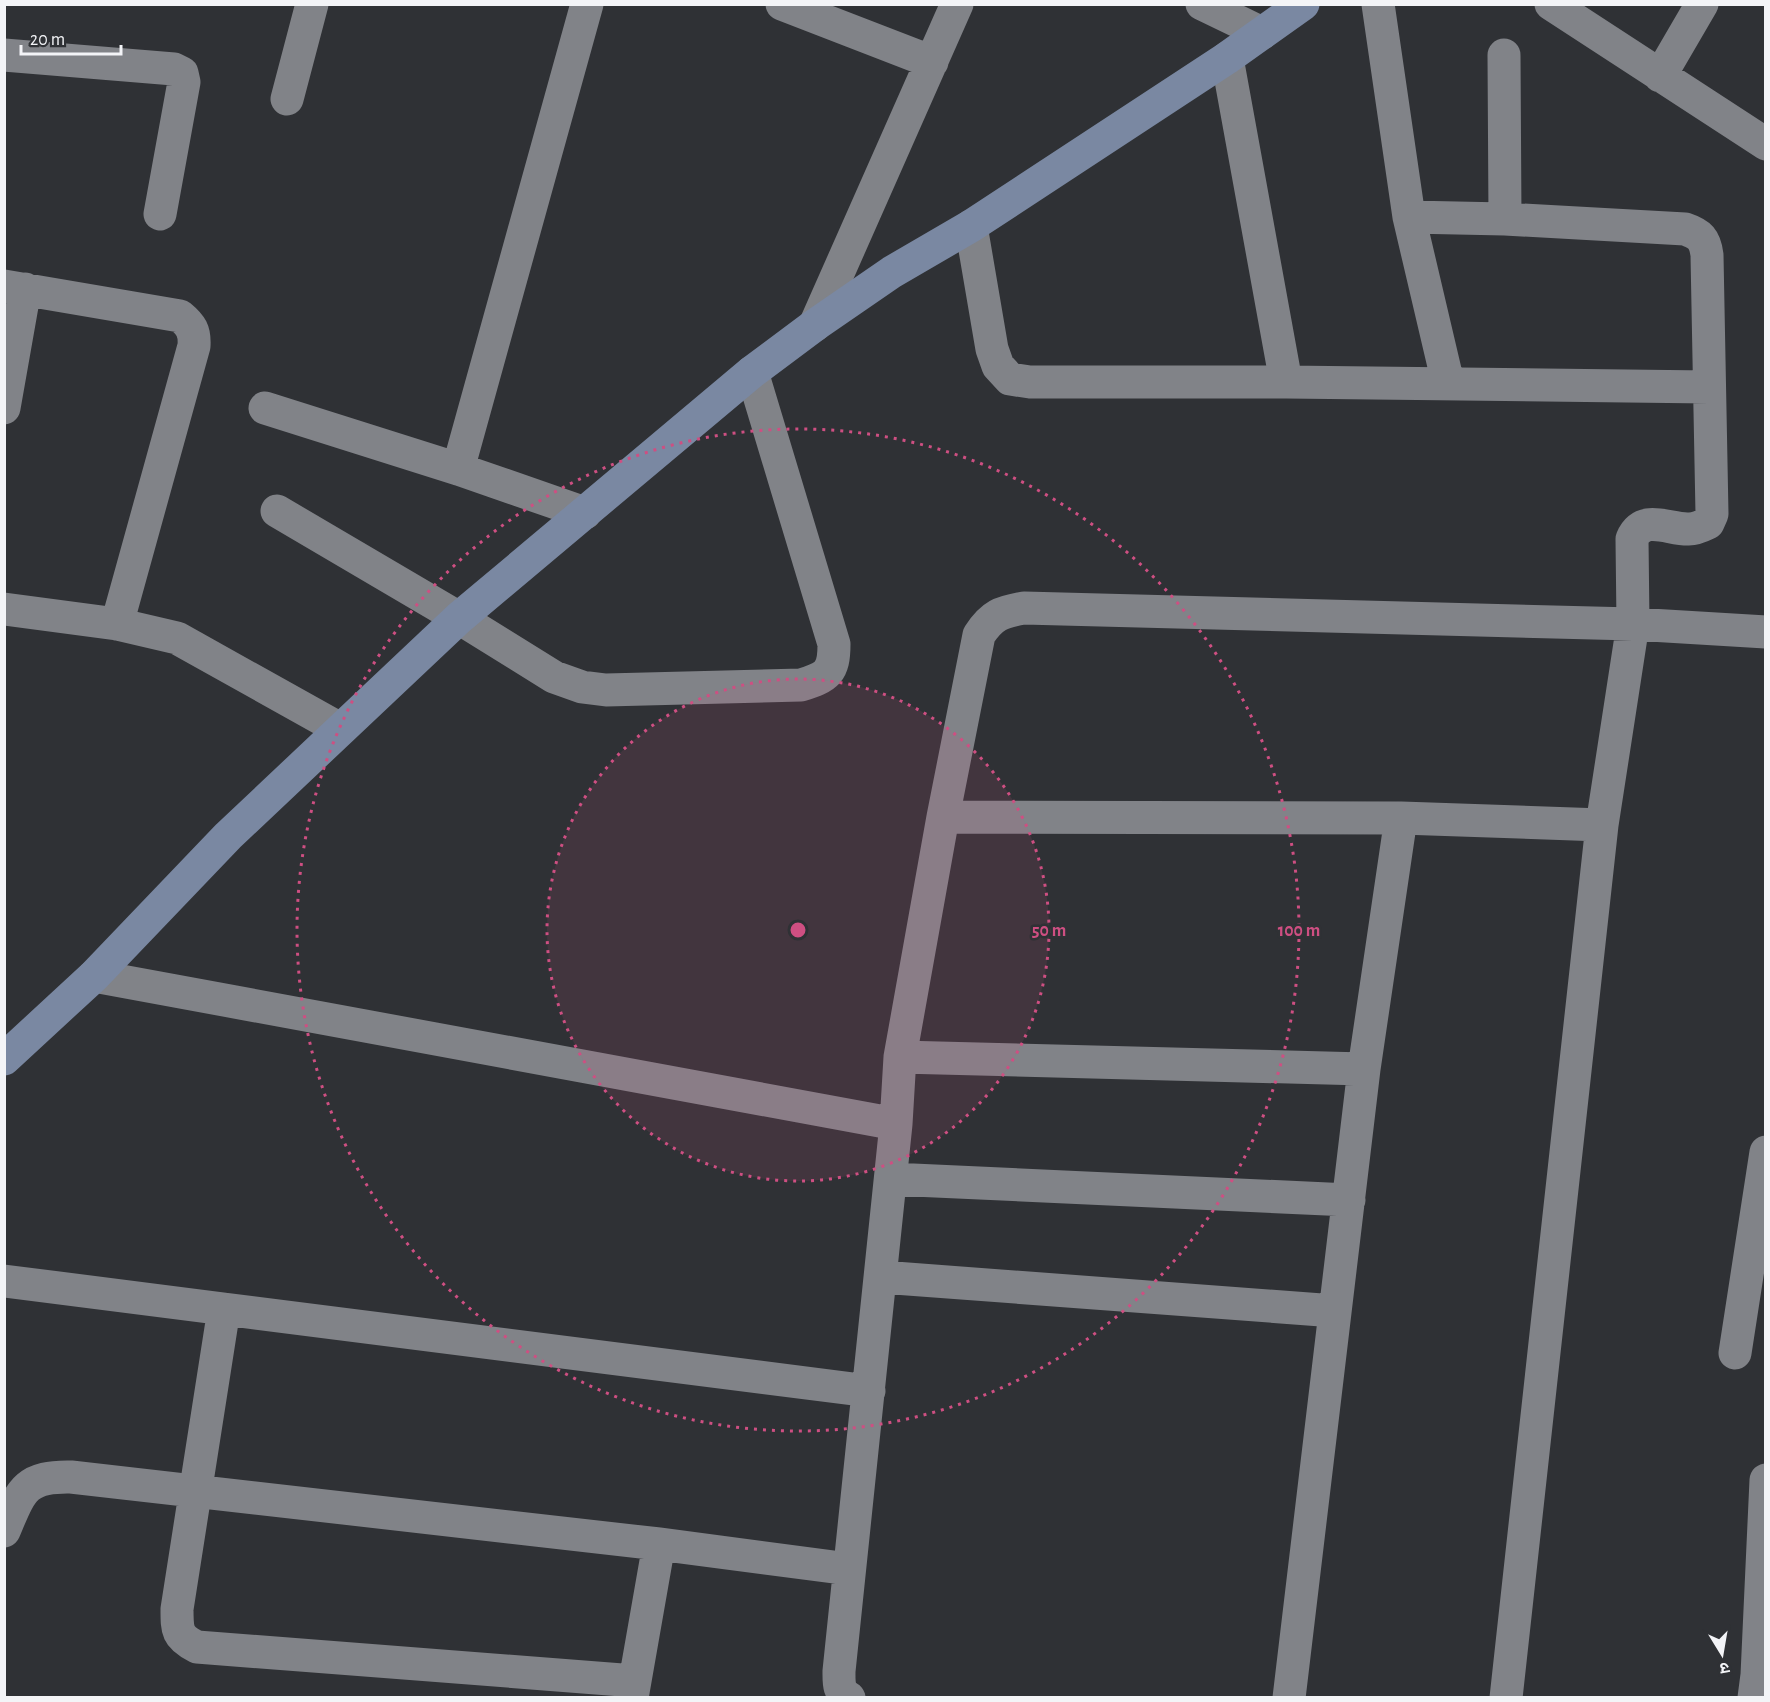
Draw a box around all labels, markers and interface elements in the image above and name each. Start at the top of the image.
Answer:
scale bar [21,18,122,56]
text: 20 m [30,31,65,49]
centre of rings [788,920,808,940]
text: 50 m [1032,922,1066,940]
text: 100 m [1278,922,1320,940]
north arrow [1692,1624,1752,1684]
text: उ [1718,1659,1731,1677]

